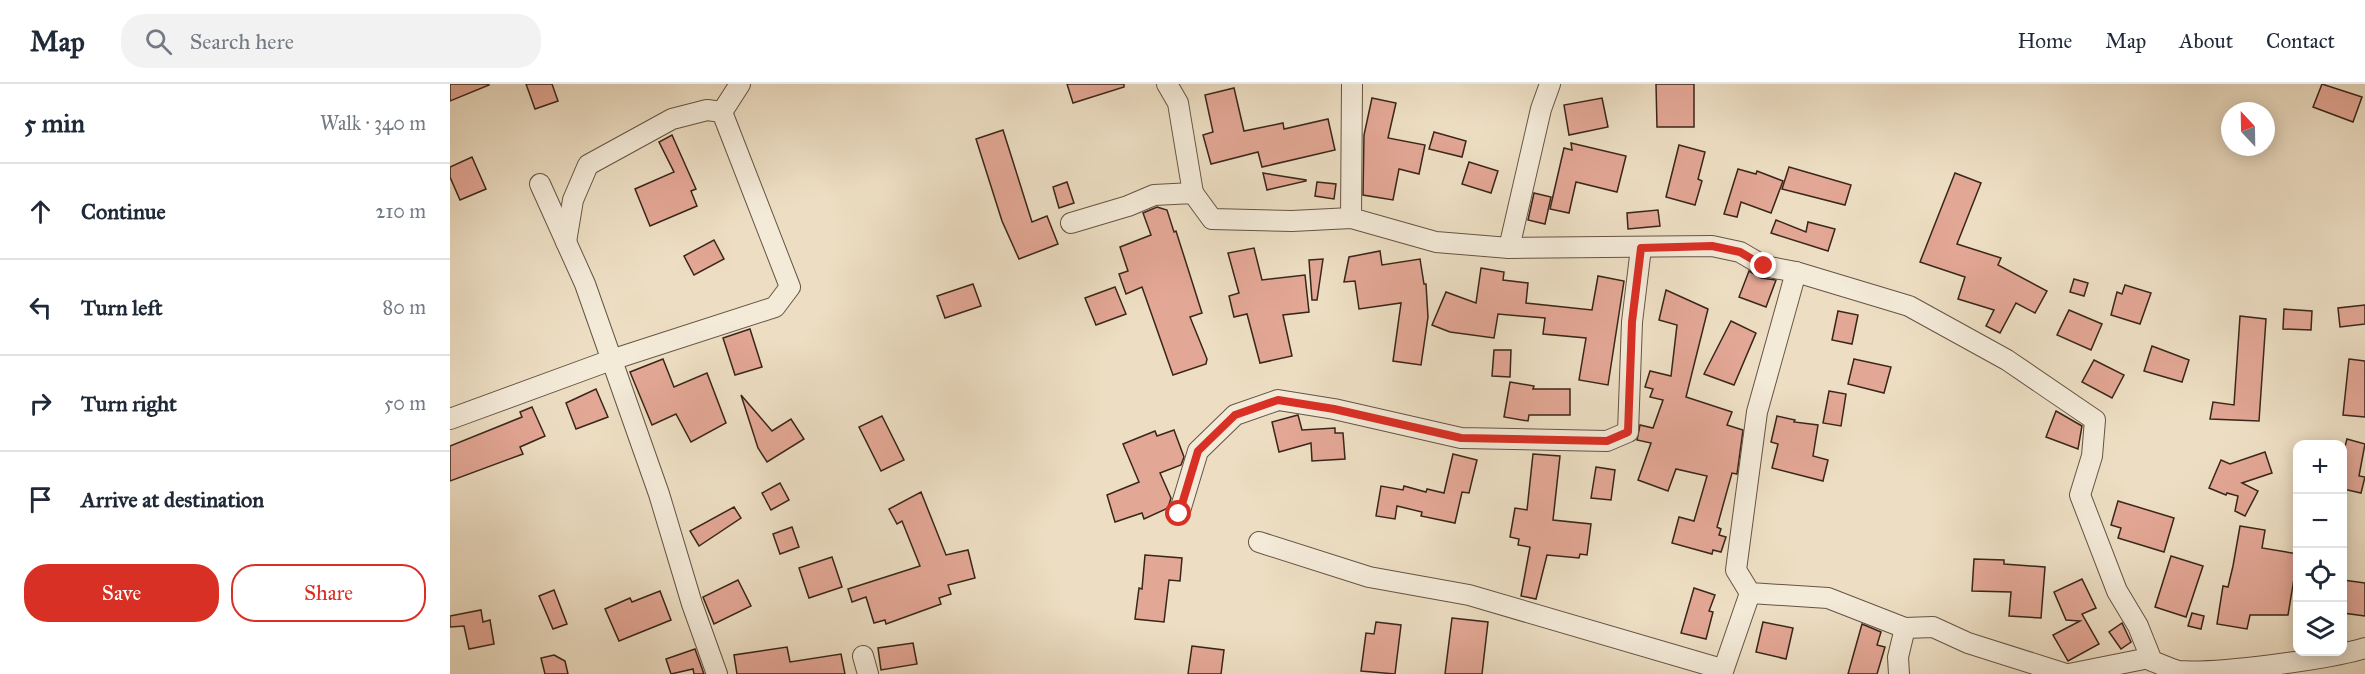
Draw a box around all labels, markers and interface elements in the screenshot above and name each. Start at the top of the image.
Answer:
search box [121,14,541,68]
text: Map [30,24,85,59]
icon: search [142,25,175,58]
text: Search here [190,28,294,55]
text: Home [2017,28,2072,54]
text: Map [2105,28,2146,54]
text: About [2179,28,2233,54]
text: Contact [2266,28,2335,54]
north arrow [2221,102,2275,156]
text: 5 min [24,107,85,139]
text: Walk · 340 m [320,111,426,135]
icon: ahead [24,195,57,228]
text: Continue [81,198,166,225]
text: 210 m [376,199,426,223]
route end [1750,252,1776,278]
icon: left [24,291,57,324]
text: Turn left [81,294,163,321]
text: 80 m [383,295,426,319]
icon: right [24,387,57,420]
text: Turn right [81,390,177,417]
text: 50 m [384,391,426,415]
map controls [2293,440,2347,656]
button: + [2293,440,2347,494]
icon: arrive [24,483,57,516]
text: Arrive at destination [81,486,264,513]
button: − [2293,494,2347,548]
route start [1165,500,1191,526]
button: locate [2293,548,2347,602]
button: Save [24,564,219,622]
button: Share [231,564,426,622]
button: layers [2293,602,2347,656]

